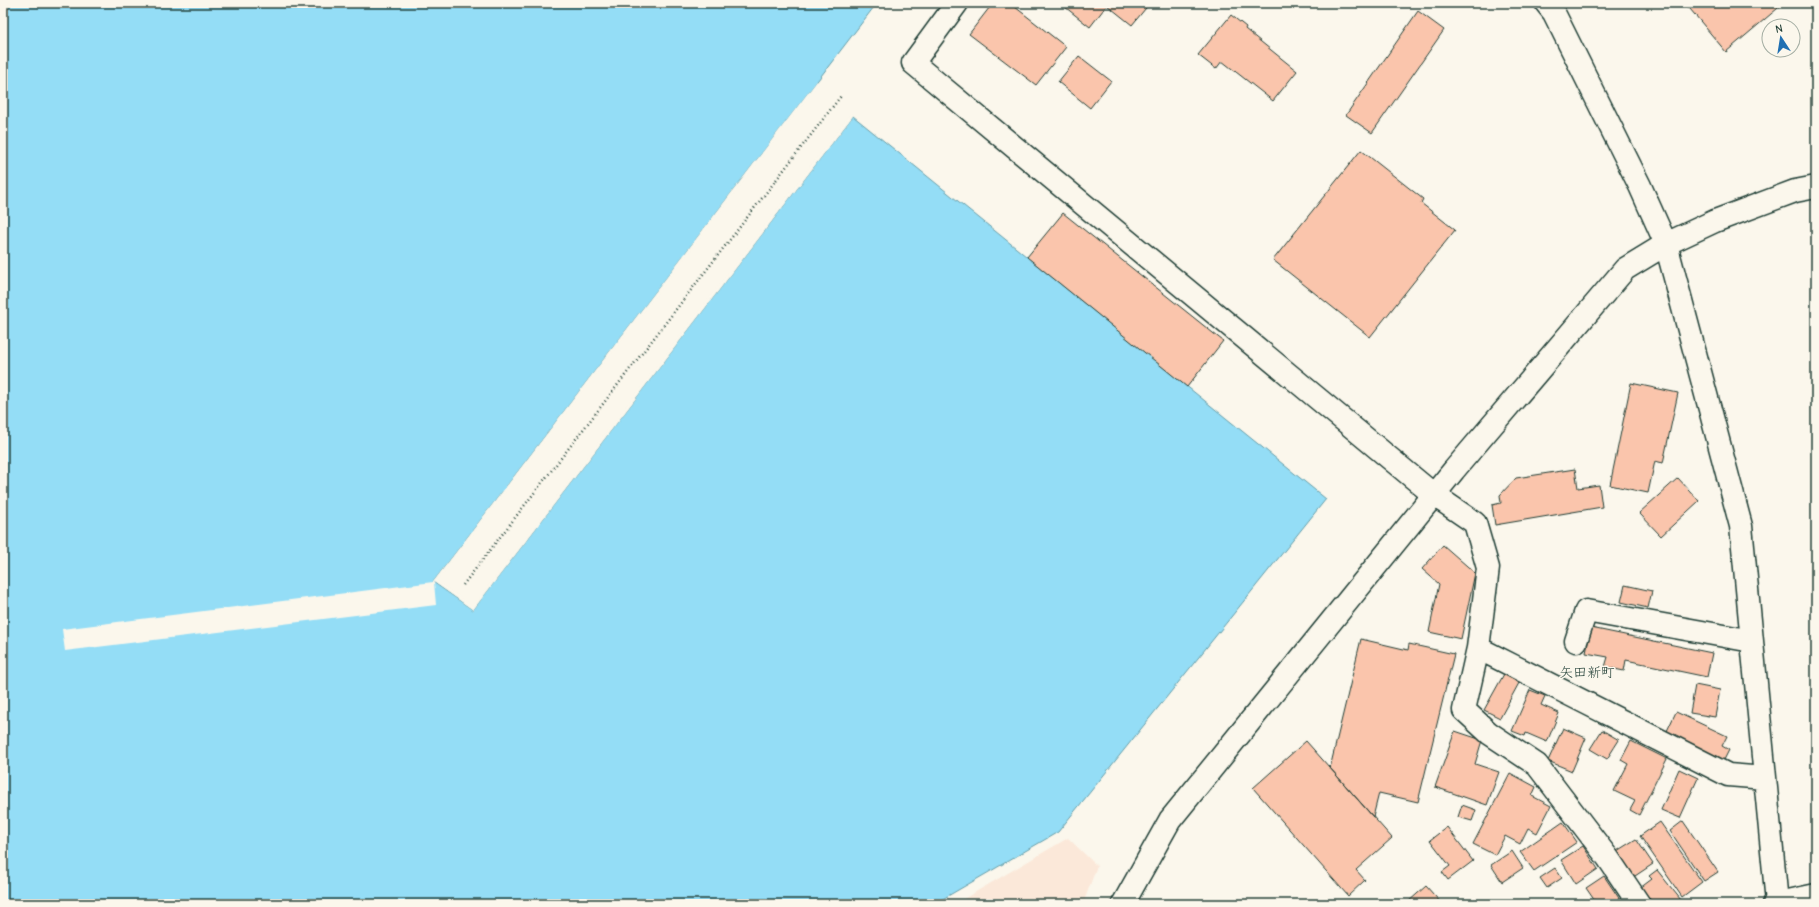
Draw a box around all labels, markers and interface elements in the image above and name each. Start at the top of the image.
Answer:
north arrow [1761,18,1801,58]
text: N [1774,22,1784,36]
district label: 矢田新町 [1559,664,1615,681]

